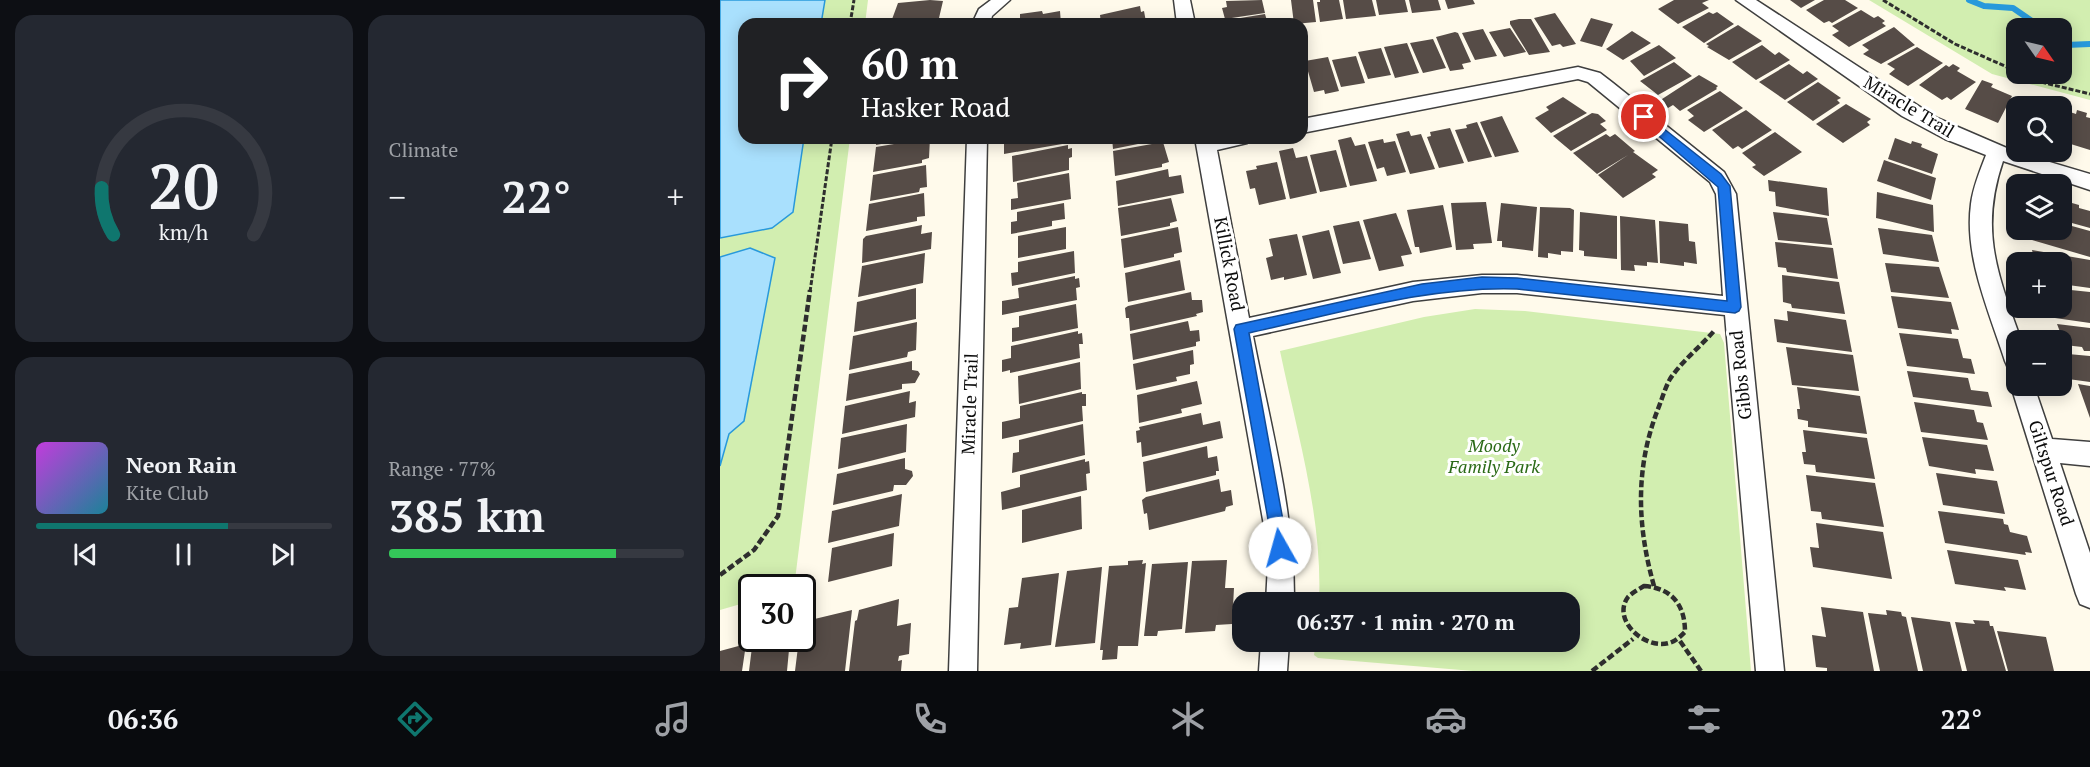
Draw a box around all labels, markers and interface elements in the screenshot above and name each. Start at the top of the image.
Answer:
north arrow [2006,18,2072,84]
map controls [2006,18,2072,396]
text: 60 m [861,35,959,91]
icon: right [762,42,840,120]
street label: Miracle Trail [1860,70,1959,143]
text: Hasker Road [861,89,1010,125]
pin [1618,91,1669,142]
button: search [2006,96,2072,162]
icon: arrive [1627,100,1660,133]
text: Climate [389,136,458,163]
text: 20 [148,144,219,227]
text: 22° [502,166,571,226]
button: layers [2006,174,2072,240]
text: − [389,175,406,218]
text: + [666,175,684,218]
street label: Killick Road [1209,215,1251,313]
text: km/h [159,219,209,247]
button: + [2006,252,2072,318]
street label: Gibbs Road [1723,329,1757,421]
button: − [2006,330,2072,396]
street label: Miracle Trail [955,353,983,455]
street label: Giltspur Road [2024,417,2080,529]
park label: Moody Family Park [1447,433,1540,478]
text: Neon Rain [126,450,237,479]
text: Range · 77% [389,455,496,482]
text: Kite Club [126,479,209,506]
text: 385 km [389,485,545,545]
position arrow [1248,516,1312,580]
icon: previous [69,538,102,571]
icon: pause [167,538,200,571]
icon: next [266,538,299,571]
speed limit sign: 30 [738,574,816,652]
text: 06:37 · 1 min · 270 m [1297,607,1515,636]
icon: directions [394,698,436,740]
icon: music [652,698,694,740]
icon: phone [909,698,951,740]
icon: climate [1167,698,1209,740]
icon: car [1425,698,1467,740]
icon: filters [1683,698,1725,740]
text: 06:36 [108,701,178,737]
text: 22° [1940,701,1982,737]

